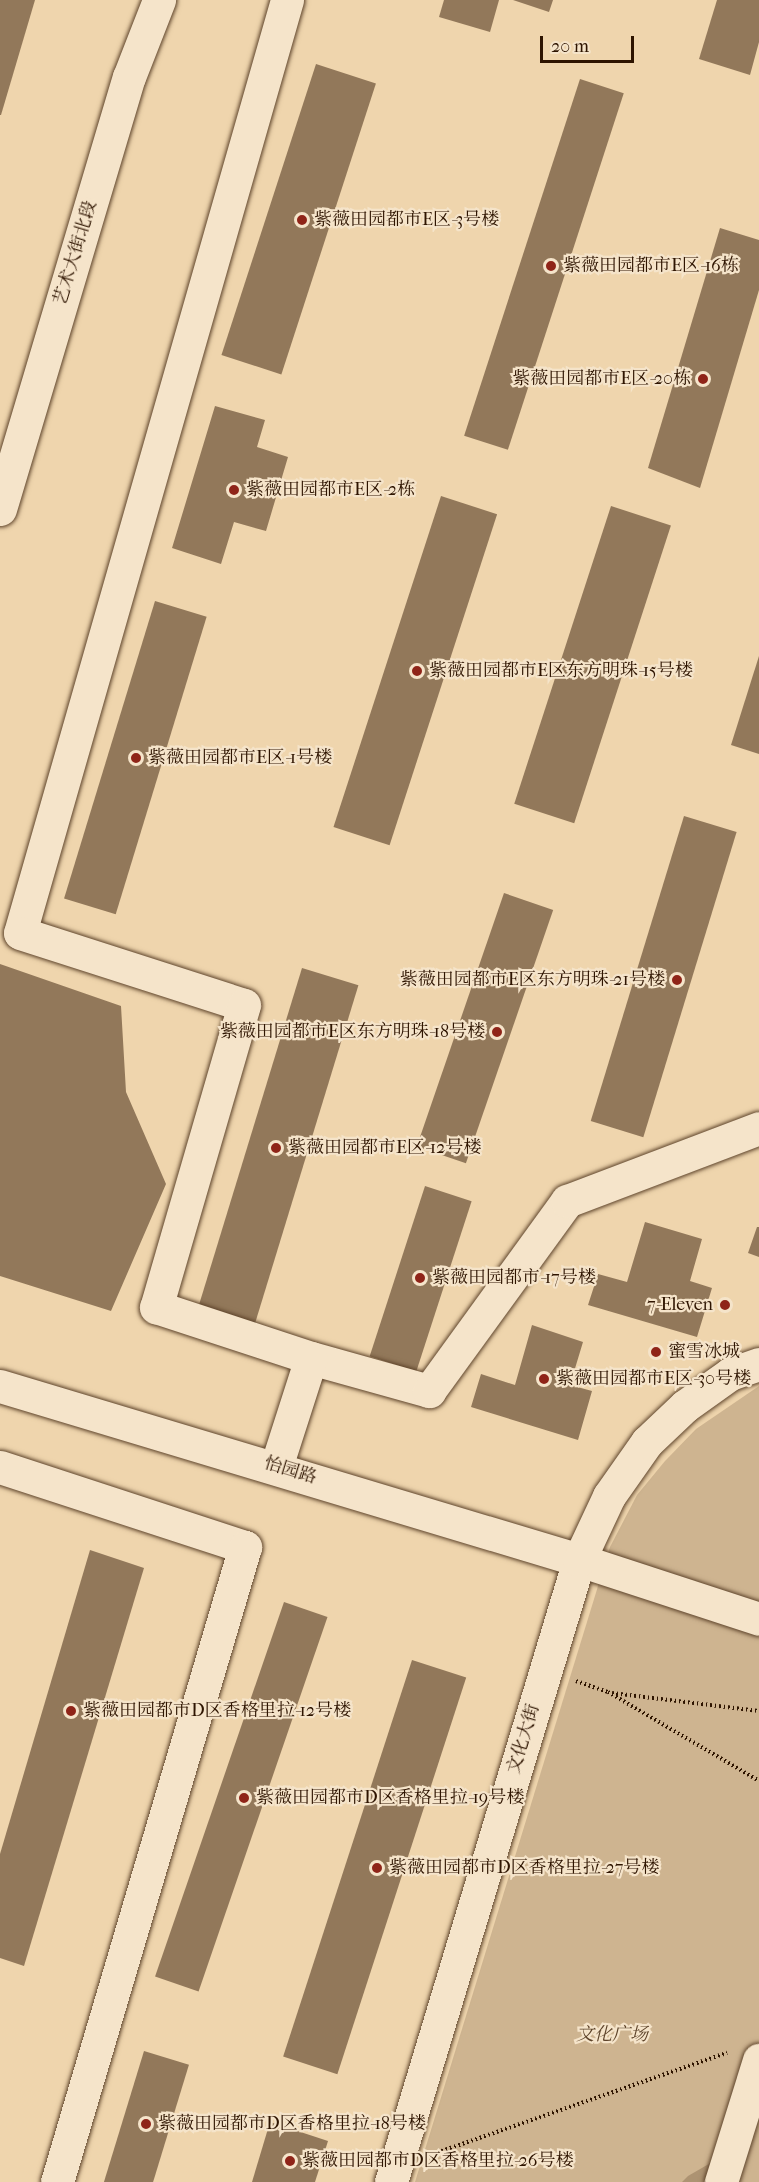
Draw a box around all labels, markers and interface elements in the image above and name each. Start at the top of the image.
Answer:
scale bar [543,24,638,62]
text: 20 m [551,36,589,57]
street label: 艺术大街北段 [50,198,102,308]
place label: 紫薇田园都市E区-3号楼 [314,209,499,231]
marker: 紫薇田园都市E区-3号楼 [295,213,309,227]
place label: 紫薇田园都市E区-16栋 [563,255,739,277]
marker: 紫薇田园都市E区-16栋 [544,259,558,273]
place label: 紫薇田园都市E区-20栋 [512,368,691,390]
marker: 紫薇田园都市E区-20栋 [696,372,710,386]
place label: 紫薇田园都市E区-2栋 [246,479,415,501]
marker: 紫薇田园都市E区-2栋 [227,483,241,497]
place label: 紫薇田园都市E区东方明珠-15号楼 [429,660,693,682]
marker: 紫薇田园都市E区东方明珠-15号楼 [410,664,424,678]
place label: 紫薇田园都市E区-1号楼 [148,747,332,769]
marker: 紫薇田园都市E区-1号楼 [129,751,143,765]
place label: 紫薇田园都市E区东方明珠-21号楼 [400,969,665,991]
marker: 紫薇田园都市E区东方明珠-21号楼 [670,973,684,987]
place label: 紫薇田园都市E区东方明珠-18号楼 [220,1021,485,1043]
marker: 紫薇田园都市E区东方明珠-18号楼 [490,1025,504,1039]
place label: 紫薇田园都市E区-12号楼 [288,1137,481,1159]
marker: 紫薇田园都市E区-12号楼 [269,1141,283,1155]
place label: 紫薇田园都市-17号楼 [432,1267,596,1289]
marker: 紫薇田园都市-17号楼 [413,1271,427,1285]
place label: 7-Eleven [647,1294,713,1316]
marker: 7-Eleven [718,1298,732,1312]
place label: 蜜雪冰城 [668,1341,740,1363]
marker: 蜜雪冰城 [649,1345,663,1359]
place label: 紫薇田园都市E区-30号楼 [556,1368,751,1390]
marker: 紫薇田园都市E区-30号楼 [537,1372,551,1386]
street label: 怡园路 [261,1453,319,1489]
place label: 紫薇田园都市D区香格里拉-12号楼 [83,1700,351,1722]
street label: 文化大街 [503,1701,545,1777]
marker: 紫薇田园都市D区香格里拉-12号楼 [64,1704,78,1718]
place label: 紫薇田园都市D区香格里拉-19号楼 [256,1787,524,1809]
marker: 紫薇田园都市D区香格里拉-19号楼 [237,1791,251,1805]
place label: 紫薇田园都市D区香格里拉-27号楼 [389,1857,659,1879]
marker: 紫薇田园都市D区香格里拉-27号楼 [370,1861,384,1875]
park label: 文化广场 [576,2024,648,2046]
place label: 紫薇田园都市D区香格里拉-18号楼 [158,2113,426,2135]
marker: 紫薇田园都市D区香格里拉-18号楼 [139,2117,153,2131]
place label: 紫薇田园都市D区香格里拉-26号楼 [302,2150,573,2172]
marker: 紫薇田园都市D区香格里拉-26号楼 [283,2154,297,2168]

